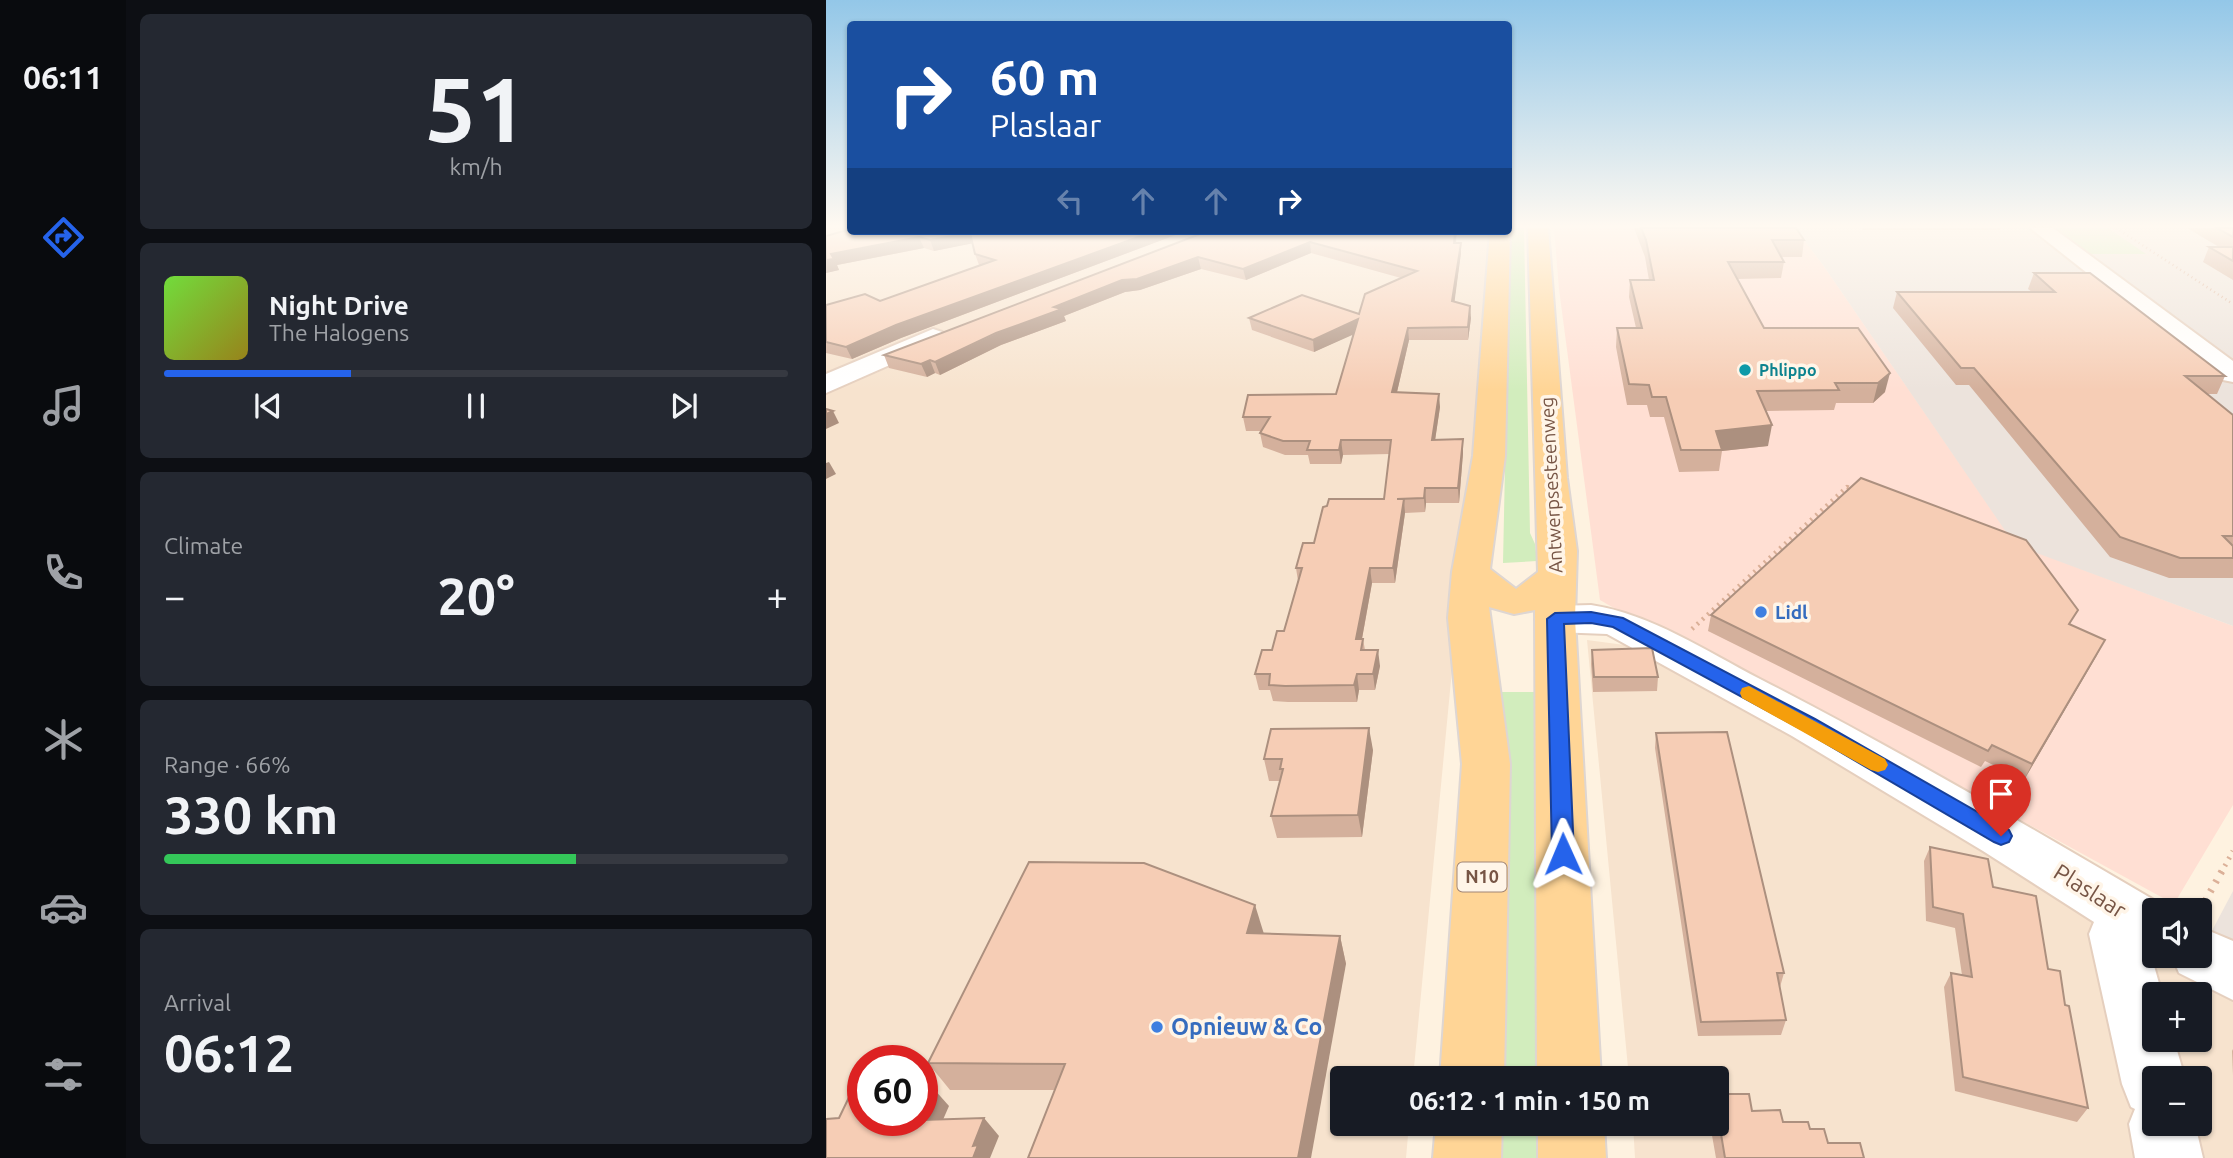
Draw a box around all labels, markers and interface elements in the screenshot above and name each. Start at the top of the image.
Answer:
icon: right [875,49,966,140]
text: 60 m [990,49,1099,104]
text: 51 [425,57,527,159]
text: 06:11 [23,59,103,95]
text: Plaslaar [990,107,1101,143]
text: km/h [449,154,503,179]
icon: left [1051,182,1089,220]
icon: ahead [1124,182,1162,220]
icon: ahead [1197,182,1235,220]
icon: right [1270,182,1308,220]
icon: directions [39,213,88,262]
text: Night Drive [269,291,409,320]
text: The Halogens [269,320,409,345]
place label: Phlippo [1759,361,1817,379]
marker: Phlippo [1737,362,1753,378]
icon: music [39,381,88,430]
icon: previous [249,387,287,425]
icon: pause [457,387,495,425]
icon: next [665,387,703,425]
street label: Antwerpsesteenweg [1535,396,1567,574]
text: Climate [164,533,243,558]
icon: phone [39,548,88,597]
text: 20° [437,567,515,625]
text: − [164,575,185,617]
text: + [767,575,788,617]
place label: Lidl [1775,601,1808,623]
marker: Lidl [1753,604,1769,620]
icon: climate [39,715,88,764]
text: Range · 66% [164,752,291,777]
pin [1971,764,2031,836]
icon: arrive [1982,775,2020,813]
text: 330 km [164,786,338,844]
position arrow [1526,817,1600,891]
street label: Plaslaar [2050,859,2131,923]
road number: N10 [1458,862,1506,892]
icon: car [39,883,88,932]
map controls [2142,898,2212,1136]
button: sound [2142,898,2212,968]
button: + [2142,982,2212,1052]
text: Arrival [164,990,231,1015]
place label: Opnieuw & Co [1171,1014,1322,1039]
marker: Opnieuw & Co [1149,1019,1165,1035]
text: 06:12 [164,1024,294,1082]
speed limit sign: 60 [847,1045,938,1136]
icon: filters [39,1050,88,1099]
button: − [2142,1066,2212,1136]
text: 06:12 · 1 min · 150 m [1409,1086,1650,1115]

